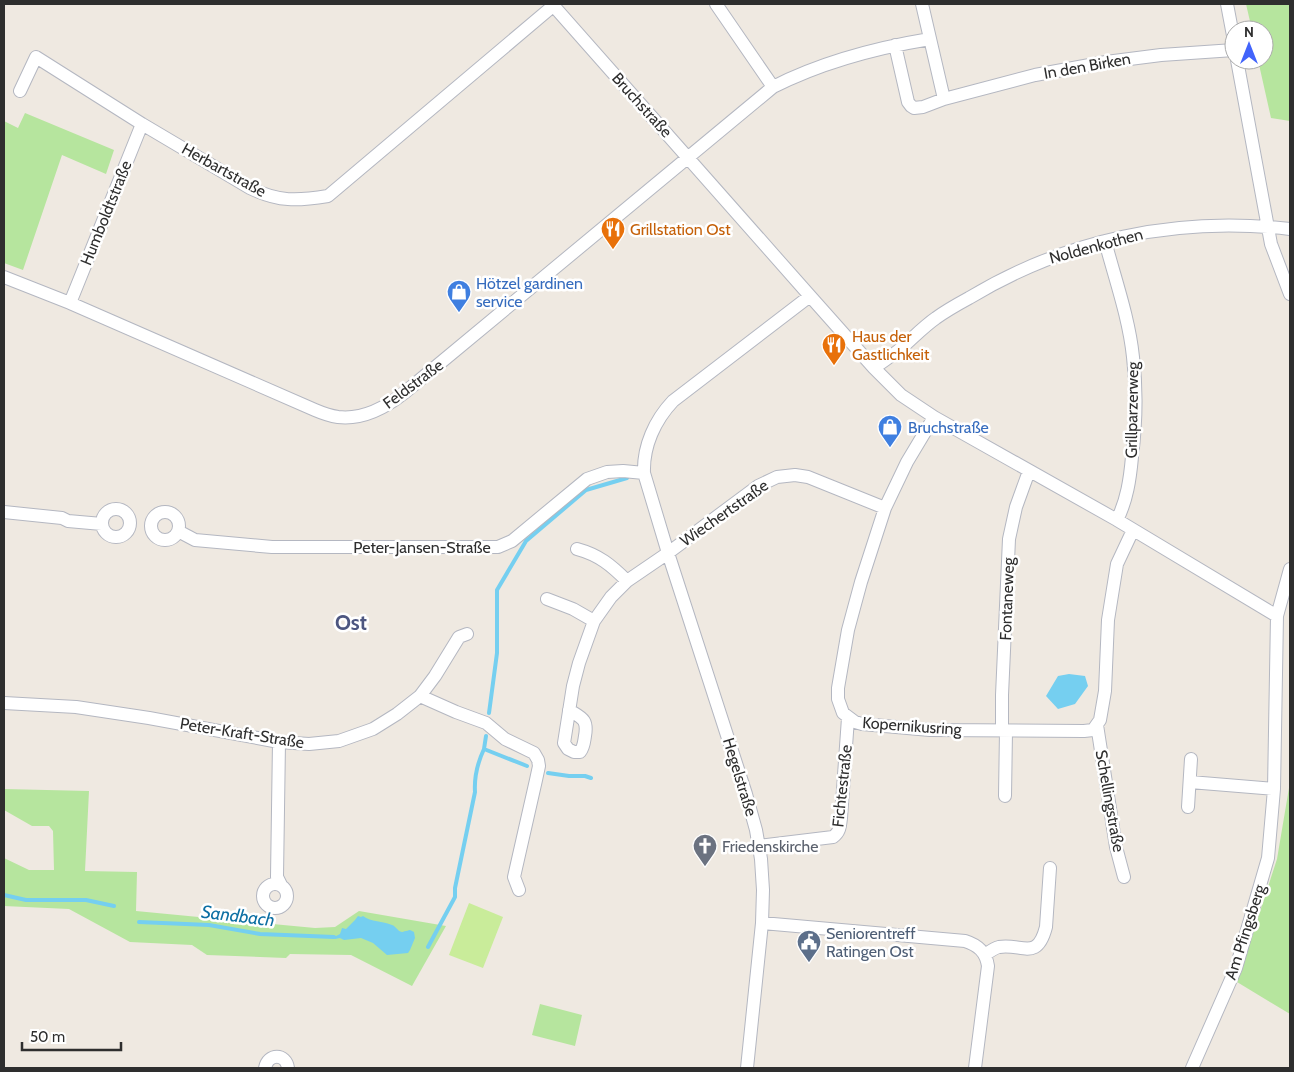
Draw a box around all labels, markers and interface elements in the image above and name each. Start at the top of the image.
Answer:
north arrow [1224,20,1274,70]
text: N [1244,23,1254,41]
street label: In den Birken [1042,49,1132,83]
street label: Bruchstraße [608,69,676,141]
street label: Herbartstraße [179,139,269,201]
street label: Humboldtstraße [76,158,136,268]
restaurant icon: Grillstation Ost [600,216,626,250]
place label: Grillstation Ost [630,220,731,239]
street label: Noldenkothen [1047,224,1145,268]
place label: Hötzel gardinen service [476,274,583,311]
shop icon: Hötzel gardinen service [446,279,472,313]
place label: Haus der Gastlichkeit [852,327,930,364]
restaurant icon: Haus der Gastlichkeit [821,332,847,366]
street label: Feldstraße [379,355,447,413]
street label: Grillparzerweg [1122,361,1142,458]
shop icon: Bruchstraße [877,414,903,448]
place label: Bruchstraße [908,418,989,437]
street label: Wiechertstraße [676,476,772,550]
street label: Peter-Jansen-Straße [353,538,491,557]
street label: Fontaneweg [996,556,1018,641]
district label: Ost [335,610,367,635]
street label: Kopernikusring [862,713,963,739]
street label: Peter-Kraft-Straße [179,714,305,752]
street label: Hegelstraße [719,735,761,819]
street label: Fichtestraße [828,744,856,828]
street label: Schellingstraße [1092,748,1128,854]
church icon: Friedenskirche [692,833,718,867]
place label: Friedenskirche [722,837,818,856]
street label: Am Pfingsberg [1221,881,1270,982]
water label: Sandbach [200,901,276,931]
place label: Seniorentreff Ratingen Ost [826,924,916,961]
public building icon: Seniorentreff Ratingen Ost [796,929,822,963]
scale bar [22,1020,121,1052]
text: 50 m [30,1028,65,1046]

